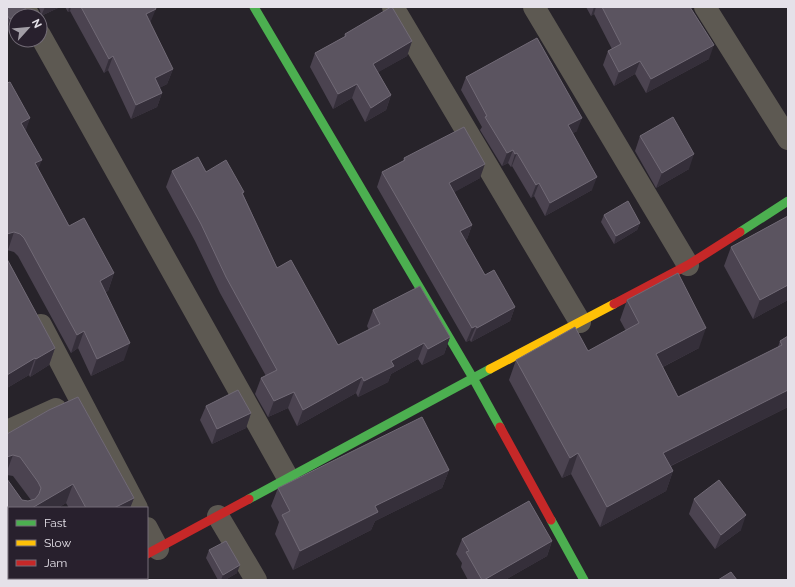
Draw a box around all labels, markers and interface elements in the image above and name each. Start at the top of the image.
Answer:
north arrow [8,8,48,48]
text: N [29,17,44,30]
legend [8,507,148,579]
text: Fast [44,516,67,530]
text: Slow [44,536,71,550]
text: Jam [44,556,67,570]

